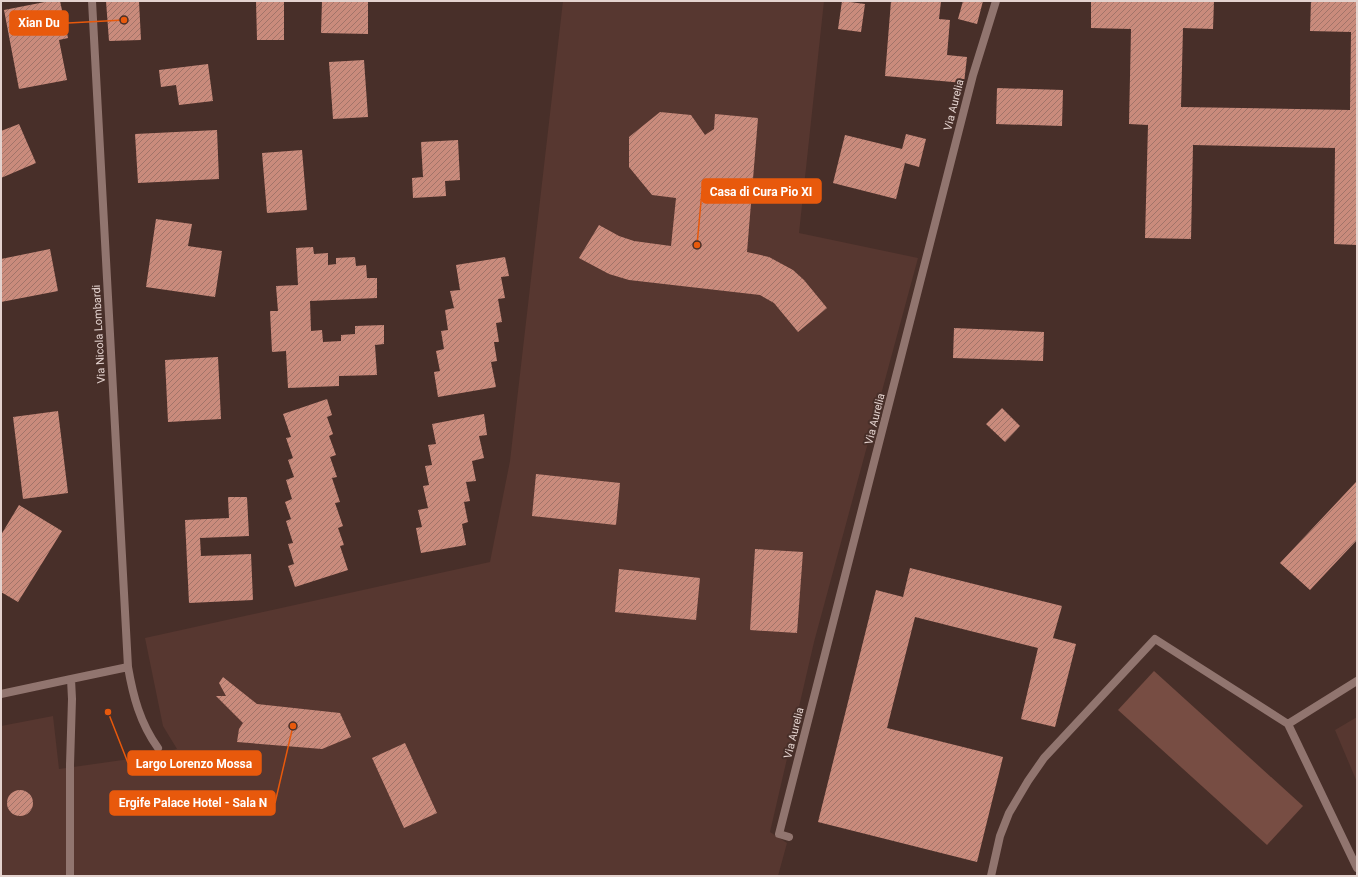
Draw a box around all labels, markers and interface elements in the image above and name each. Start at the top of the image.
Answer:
callout: Xian Du [10,11,68,35]
text: Xian Du [18,16,60,30]
street label: Via Aurelia [941,78,967,132]
callout: Casa di Cura Pio XI [702,179,821,203]
text: Casa di Cura Pio XI [710,185,812,199]
street label: Via Nicola Lombardi [90,284,108,384]
street label: Via Aurelia [862,392,888,446]
street label: Via Aurelia [781,706,807,760]
callout: Largo Lorenzo Mossa [128,751,261,775]
text: Largo Lorenzo Mossa [136,757,253,771]
callout: Ergife Palace Hotel - Sala N [110,791,275,815]
text: Ergife Palace Hotel - Sala N [119,796,267,810]

